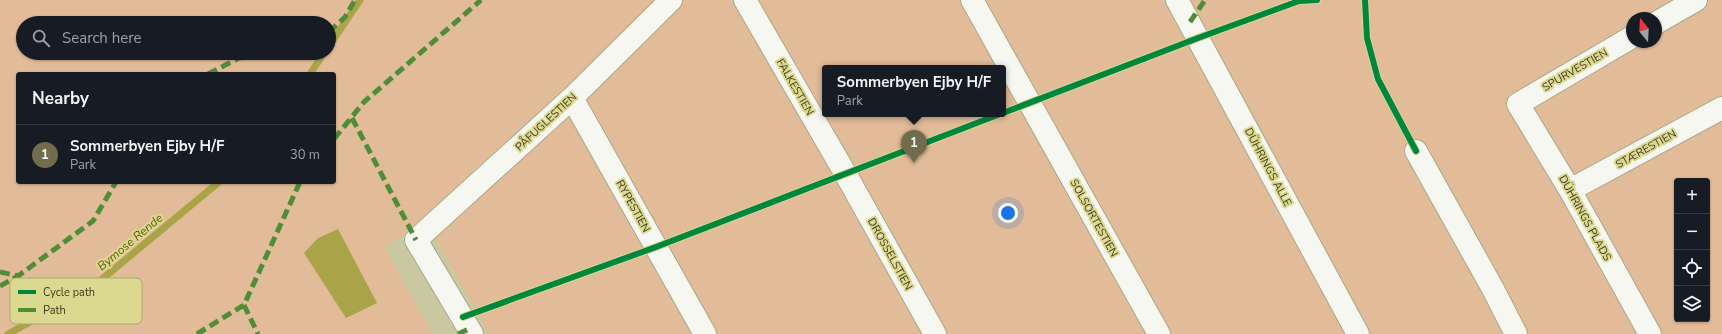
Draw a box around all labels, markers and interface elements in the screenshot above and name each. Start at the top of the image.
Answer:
north arrow [1626,12,1662,48]
search box [16,16,336,60]
icon: search [30,27,52,49]
text: Search here [62,28,142,48]
street label: SPURVESTIEN [1539,45,1611,95]
street label: FALKESTIEN [773,56,817,118]
popup [822,65,1006,117]
text: Sommerbyen Ejby H/F [837,72,991,92]
text: Nearby [32,87,89,110]
street label: PÅFUGLESTIEN [511,89,580,154]
text: Park [837,92,863,110]
street label: DÜHRINGS ALLE [1241,125,1295,209]
street label: STÆRESTIEN [1613,126,1679,172]
pin: 1 [901,130,927,163]
text: Sommerbyen Ejby H/F [70,136,224,156]
text: 1 [41,146,49,164]
text: 30 m [290,146,320,164]
text: Park [70,156,96,174]
street label: DÜHRINGS PLADS [1555,172,1615,264]
street label: SOLSORTESTIEN [1066,176,1122,260]
street label: RYPESTIEN [612,177,654,235]
map controls [1674,178,1710,322]
button: + [1674,178,1710,214]
your location [998,203,1018,223]
water label: Bymose Rende [94,209,167,274]
button: − [1674,214,1710,250]
street label: DROSSELSTIEN [864,215,916,293]
button: locate [1674,250,1710,286]
legend [10,278,142,324]
text: Cycle path [43,285,95,300]
button: layers [1674,286,1710,322]
text: Path [43,303,66,318]

